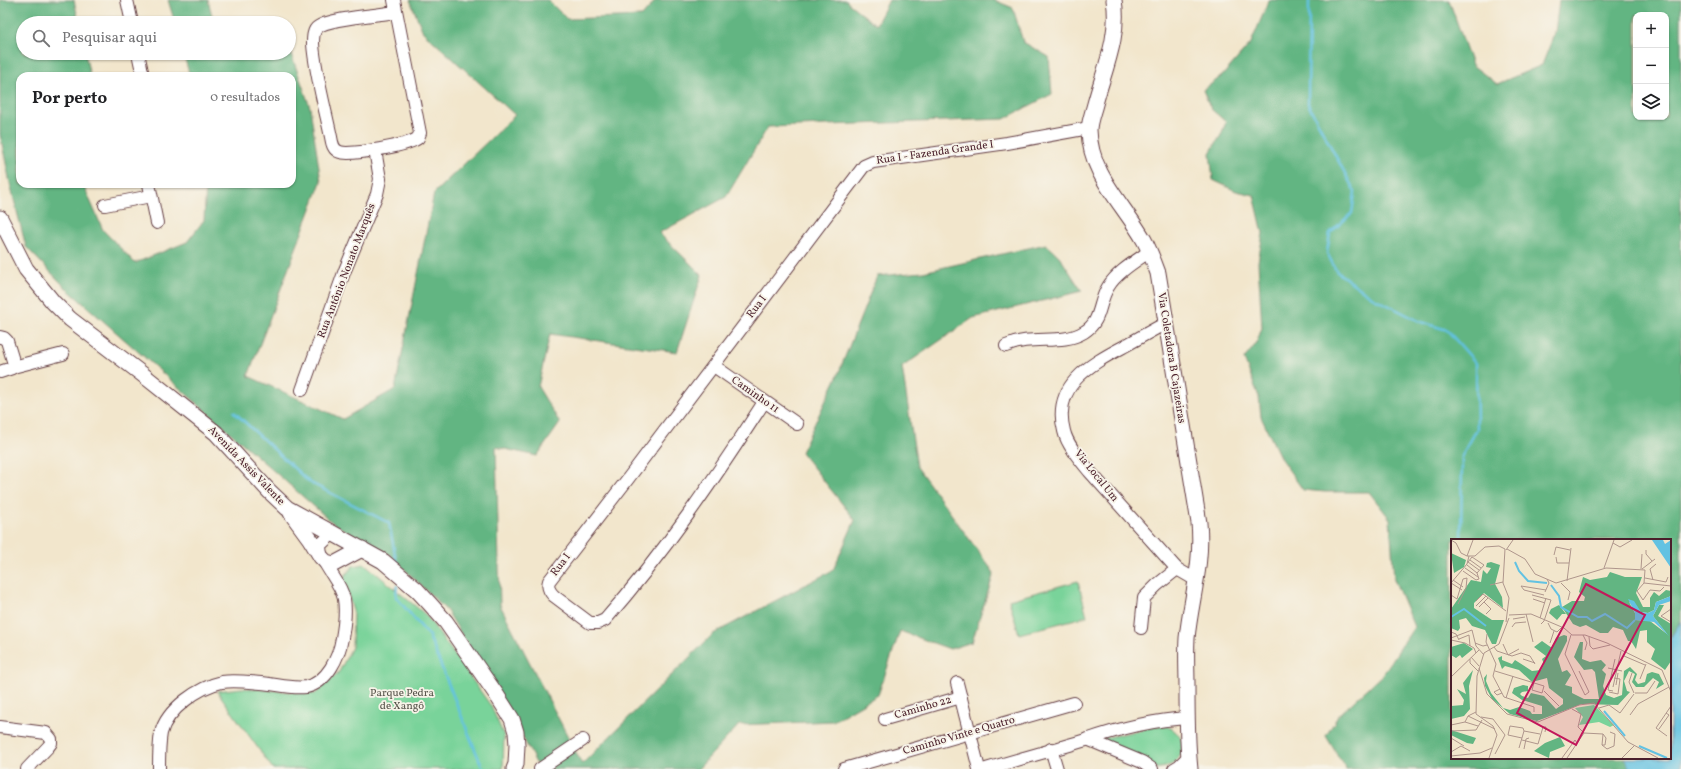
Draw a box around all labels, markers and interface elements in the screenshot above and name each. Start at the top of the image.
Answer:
map controls [1633,12,1669,120]
button: + [1633,12,1669,48]
search box [16,16,296,60]
icon: search [30,27,52,49]
text: Pesquisar aqui [62,28,157,49]
button: − [1633,48,1669,84]
button: layers [1633,84,1669,120]
text: Por perto [32,87,107,110]
text: 0 resultados [210,89,280,107]
street label: Rua I - Fazenda Grande I [875,137,995,169]
street label: Rua Antônio Nonato Marquês [314,201,380,341]
street label: Rua I [743,292,771,322]
street label: Via Coletadora B Cajazeiras [1153,292,1189,425]
street label: Caminho 11 [728,373,782,417]
street label: Avenida Assis Valente [204,423,288,509]
street label: Via Local Um [1070,447,1122,505]
inset map [1451,539,1671,759]
street label: Rua I [547,550,575,580]
park label: Parque Pedra de Xangô [370,686,434,714]
street label: Caminho 22 [893,693,953,723]
street label: Caminho Vinte e Quatro [901,713,1017,759]

